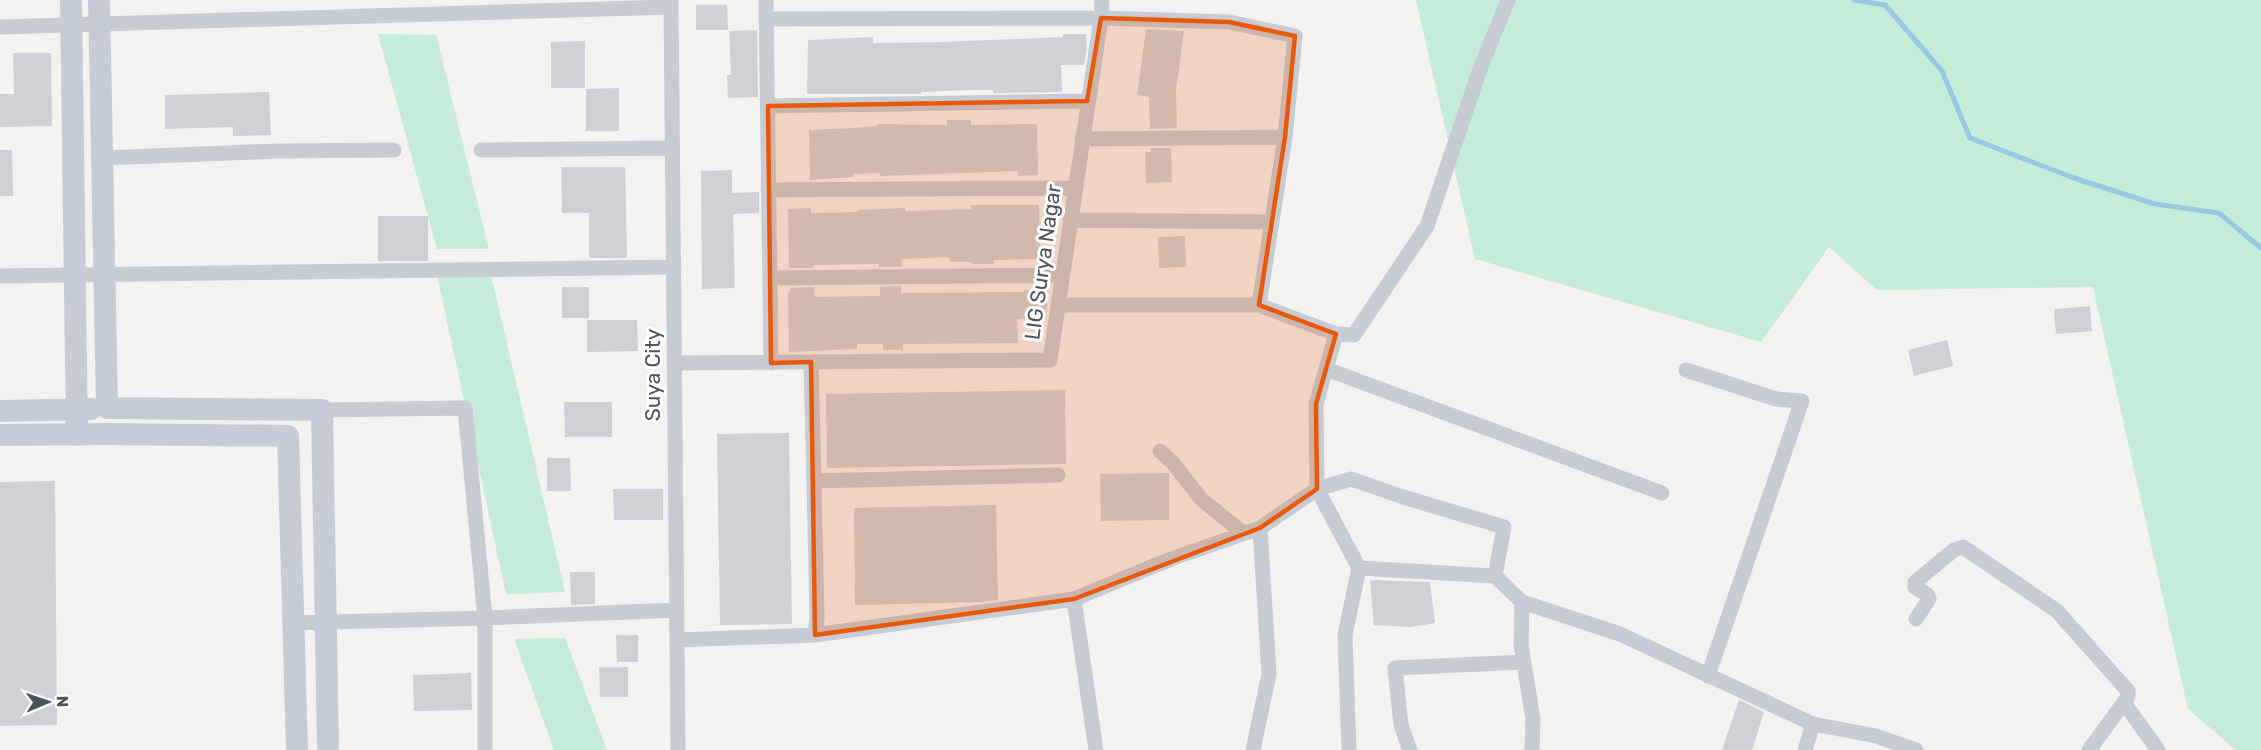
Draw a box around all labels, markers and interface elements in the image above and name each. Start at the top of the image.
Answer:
street label: LIG Surya Nagar [1019,182,1066,341]
street label: Suya City [640,328,665,421]
north arrow [18,672,78,732]
text: N [53,695,72,708]

